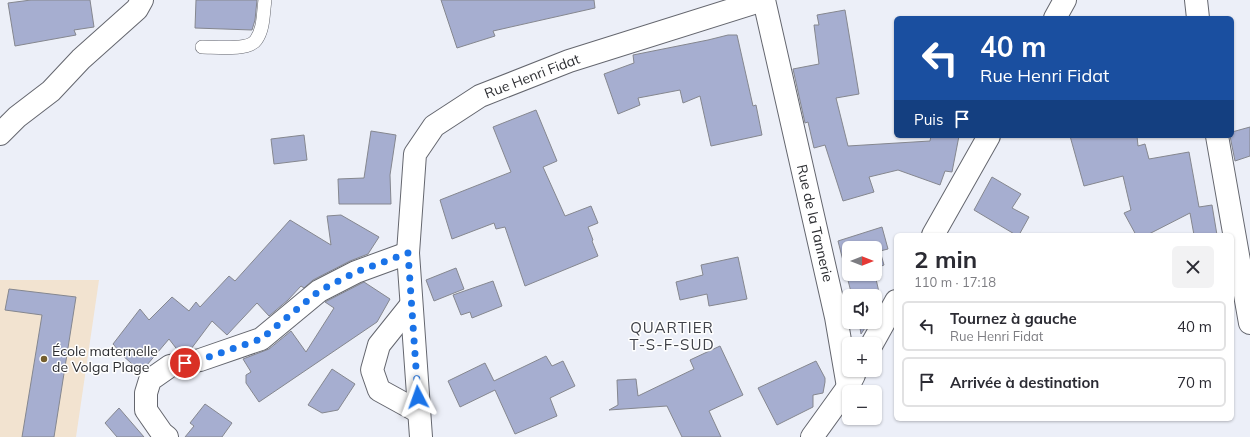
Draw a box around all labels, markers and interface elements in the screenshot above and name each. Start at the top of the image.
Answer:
text: 40 m [980,29,1046,64]
icon: left [914,32,966,84]
street label: Rue Henri Fidat [482,50,582,102]
text: Rue Henri Fidat [980,64,1109,87]
icon: arrive [951,108,973,130]
text: Puis [914,110,943,129]
street label: Rue de la Tannerie [793,163,837,283]
north arrow [842,241,882,281]
map controls [842,241,882,425]
text: 2 min [914,244,977,274]
button: close [1172,246,1214,288]
text: 110 m · 17:18 [914,274,996,290]
button: sound [842,289,882,329]
text: Tournez à gauche [950,309,1077,328]
icon: left [916,315,938,337]
text: 40 m [1177,317,1212,336]
district label: QUARTIER T-S-F-SUD [629,318,715,354]
text: Rue Henri Fidat [950,328,1043,344]
button: + [842,337,882,377]
place label: École maternelle de Volga Plage [52,342,158,376]
pin [168,346,202,380]
icon: arrive [174,352,196,374]
marker: École maternelle de Volga Plage [39,354,49,364]
icon: arrive [916,371,938,393]
text: Arrivée à destination [950,373,1099,392]
text: 70 m [1177,373,1212,392]
position arrow [397,376,439,418]
button: − [842,385,882,425]

